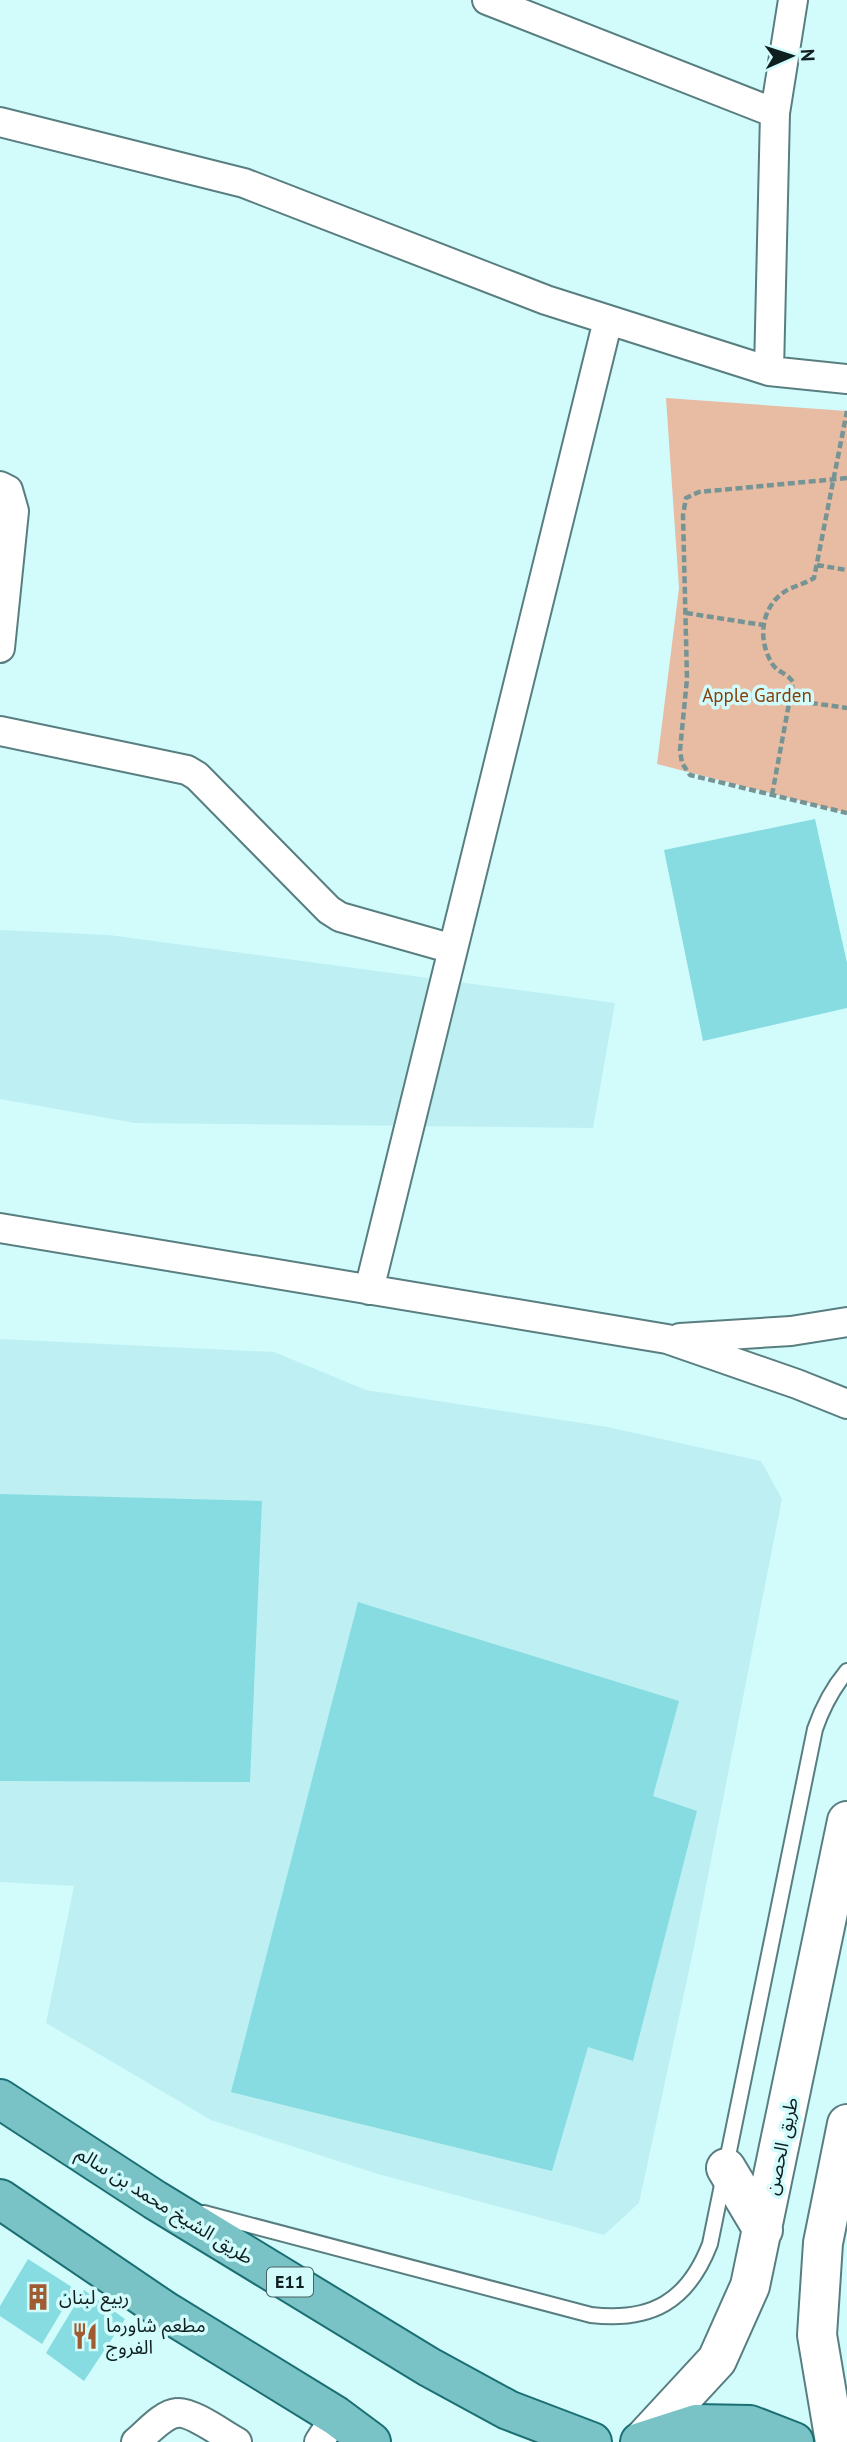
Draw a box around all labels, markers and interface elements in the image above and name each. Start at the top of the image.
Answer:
north arrow [756,21,826,91]
text: N [796,48,820,62]
park label: Apple Garden [702,683,812,707]
street label: طريق الحصن [759,2095,803,2197]
street label: طريق الشيخ محمد بن سالم [70,2141,258,2272]
road number: E11 [267,2268,313,2296]
building icon: ربيع لبنان [23,2282,53,2312]
place label: ربيع لبنان [59,2285,129,2312]
place label: مطعم شاورما الفروج [106,2313,206,2361]
restaurant icon: مطعم شاورما الفروج [70,2321,100,2351]

